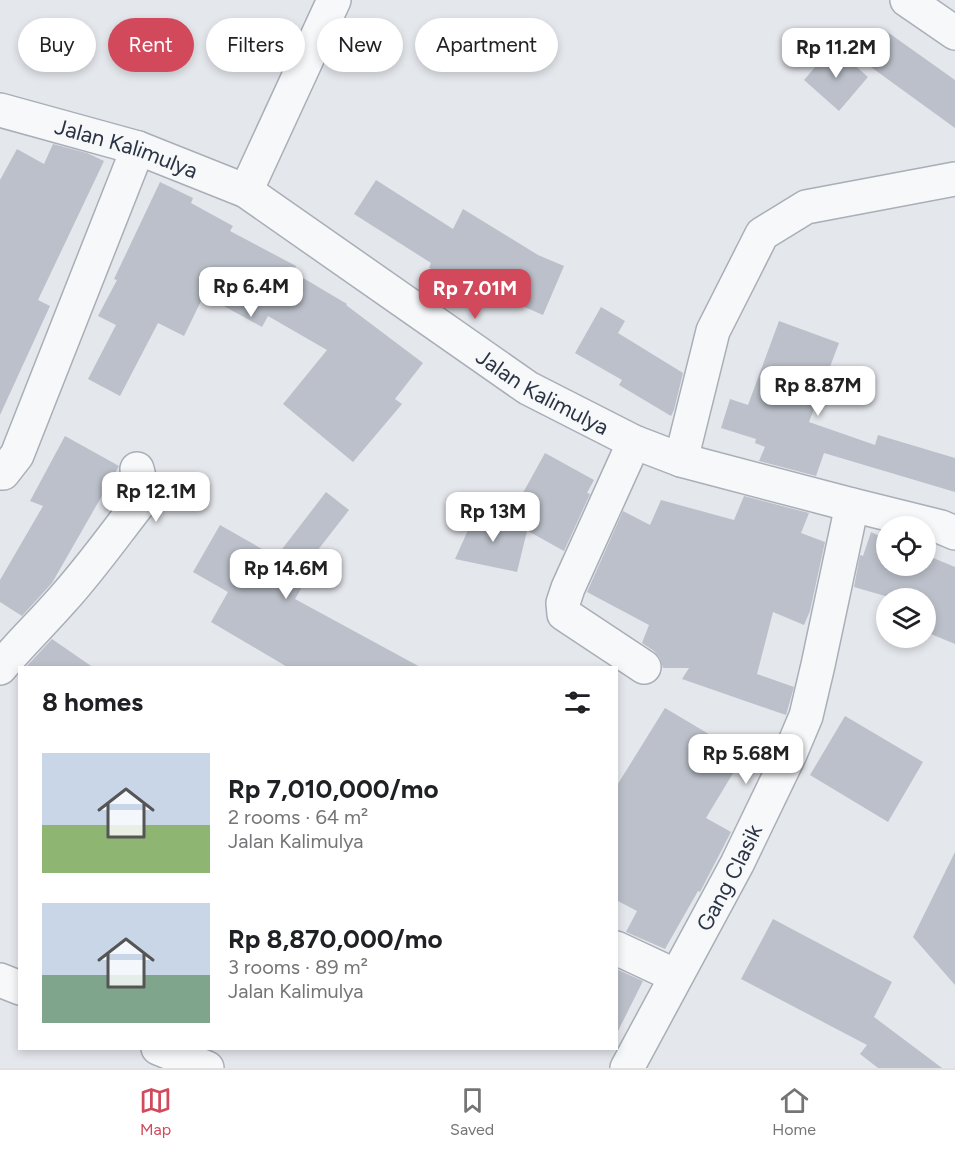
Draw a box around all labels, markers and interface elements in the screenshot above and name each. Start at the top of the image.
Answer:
chip: Buy [18,18,96,72]
chip: Rent [108,18,194,72]
chip: Filters [206,18,305,72]
chip: New [317,18,403,72]
chip: Apartment [415,18,558,72]
pin: Rp 11.2M [774,28,898,79]
text: Rp 11.2M [796,35,876,59]
street label: Jalan Kalimulya [52,112,202,184]
pin: Rp 6.4M [196,267,306,318]
pin: Rp 7.01M [413,269,537,320]
text: Rp 6.4M [213,274,289,298]
text: Rp 7.01M [433,276,517,300]
street label: Jalan Kalimulya [471,343,614,441]
pin: Rp 8.87M [756,366,880,417]
text: Rp 8.87M [774,373,862,397]
pin: Rp 12.1M [94,472,218,523]
text: Rp 12.1M [116,479,196,503]
pin: Rp 13M [444,492,542,543]
text: Rp 13M [460,499,526,523]
map controls [876,516,936,648]
button: locate [876,516,936,576]
pin: Rp 14.6M [224,549,348,600]
text: Rp 14.6M [244,556,328,580]
button: layers [876,588,936,648]
text: 8 homes [42,686,143,718]
icon: filters [561,686,594,719]
pin: Rp 5.68M [684,734,808,785]
text: Rp 5.68M [702,741,790,765]
text: Rp 7,010,000/mo [228,773,439,805]
icon: home [90,777,162,849]
text: 2 rooms · 64 m² [228,805,368,829]
street label: Gang Clasik [690,820,768,936]
text: Jalan Kalimulya [228,829,364,853]
text: Rp 8,870,000/mo [228,923,443,955]
icon: home [90,927,162,999]
text: 3 rooms · 89 m² [228,955,368,979]
text: Jalan Kalimulya [228,979,364,1003]
tab: Map [139,1084,172,1139]
tab: Saved [450,1084,494,1139]
tab: Home [772,1084,816,1139]

